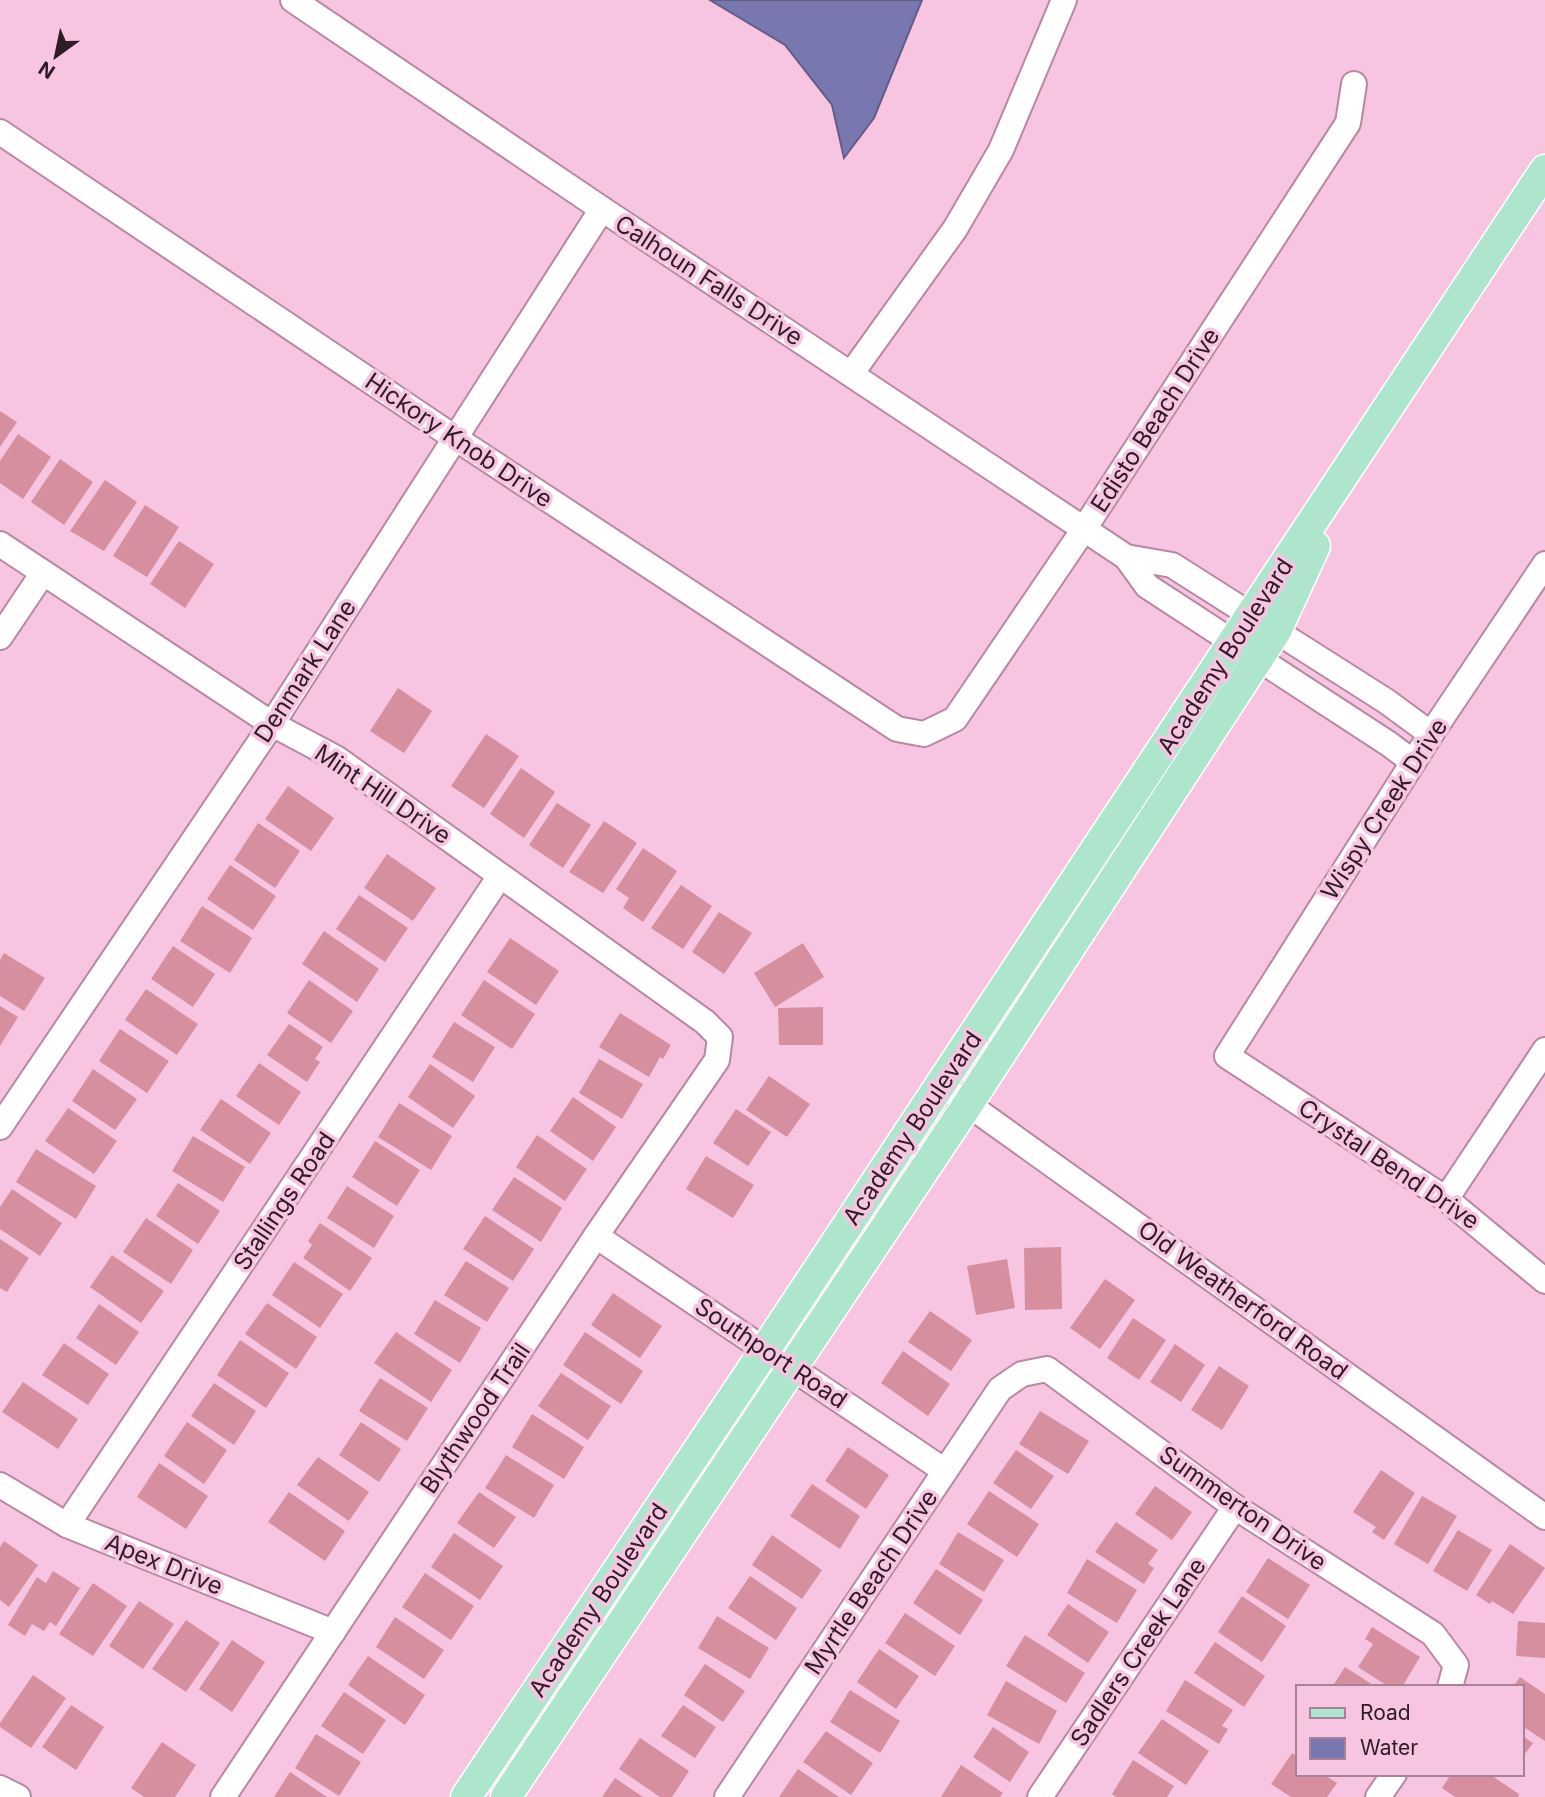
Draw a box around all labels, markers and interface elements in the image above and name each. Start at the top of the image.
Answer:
north arrow [21,21,91,91]
text: N [35,56,59,83]
street label: Calhoun Falls Drive [610,208,808,352]
street label: Edisto Beach Drive [1085,322,1225,518]
street label: Hickory Knob Drive [360,367,558,513]
street label: Academy Boulevard [1151,553,1299,759]
street label: Denmark Lane [248,594,362,748]
street label: Wispy Creek Drive [1315,713,1453,905]
street label: Mint Hill Drive [309,738,457,850]
street label: Academy Boulevard [836,1026,988,1230]
street label: Crystal Bend Drive [1293,1093,1485,1235]
street label: Stallings Road [227,1126,341,1276]
street label: Old Weatherford Road [1133,1214,1353,1386]
street label: Southport Road [690,1291,852,1415]
street label: Blythwood Trail [414,1337,536,1499]
street label: Summerton Drive [1154,1439,1332,1577]
street label: Myrtle Beach Drive [798,1484,944,1680]
street label: Academy Boulevard [522,1498,674,1702]
street label: Apex Drive [101,1527,227,1601]
street label: Sadlers Creek Lane [1064,1552,1212,1752]
legend [1296,1685,1524,1776]
text: Road [1360,1700,1411,1725]
text: Water [1360,1735,1418,1760]

